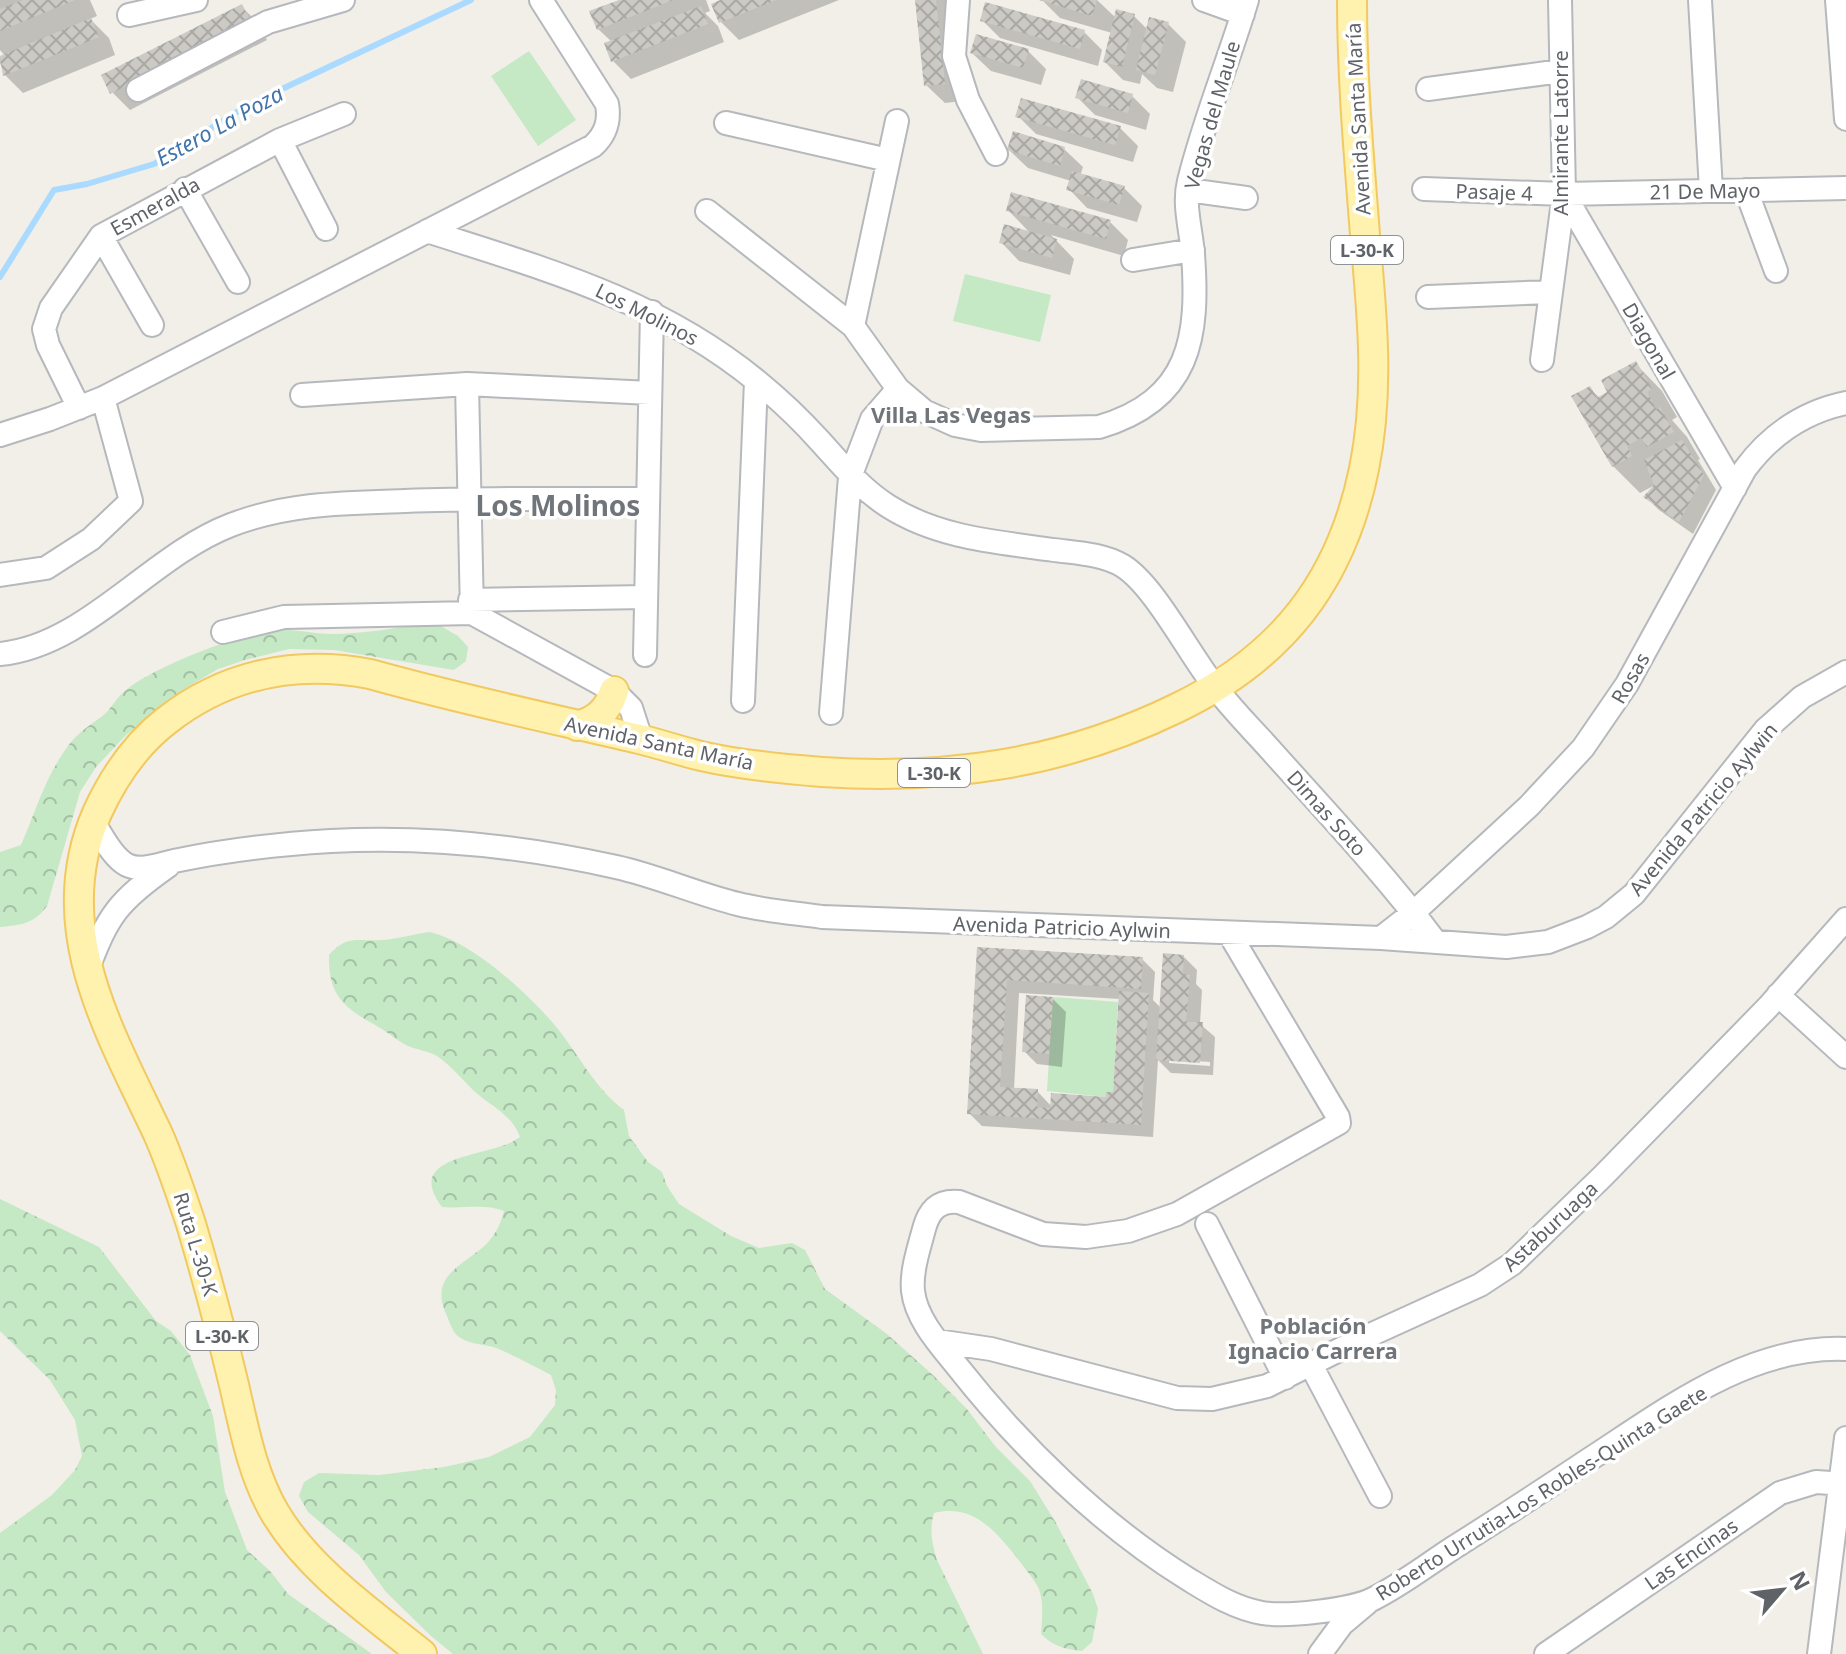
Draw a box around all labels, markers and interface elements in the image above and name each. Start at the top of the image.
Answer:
street label: Avenida Santa María [1339,22,1377,216]
street label: Vegas del Maule [1178,38,1246,192]
street label: Almirante Latorre [1547,50,1574,216]
water label: Estero La Poza [150,77,288,172]
street label: Esmeralda [105,170,205,242]
street label: Pasaje 4 [1455,177,1534,207]
street label: 21 De Mayo [1649,177,1761,205]
road number: L-30-K [1331,236,1403,264]
street label: Los Molinos [591,277,703,351]
street label: Diagonal [1616,298,1682,384]
district label: Villa Las Vegas [871,399,1031,429]
district label: Los Molinos [476,486,640,524]
street label: Rosas [1605,647,1655,709]
street label: Avenida Santa María [562,710,756,776]
street label: Avenida Patricio Aylwin [1623,717,1783,901]
road number: L-30-K [898,759,970,787]
street label: Dimas Soto [1281,764,1373,862]
street label: Avenida Patricio Aylwin [953,910,1171,944]
street label: Astaburuaga [1497,1175,1603,1277]
street label: Ruta L-30-K [167,1189,225,1300]
district label: Población Ignacio Carrera [1228,1310,1398,1365]
road number: L-30-K [186,1322,258,1350]
street label: Roberto Urrutia-Los Robles-Quinta Gaete [1370,1379,1712,1607]
street label: Las Encinas [1639,1512,1743,1596]
north arrow [1742,1550,1822,1630]
text: N [1783,1565,1818,1595]

